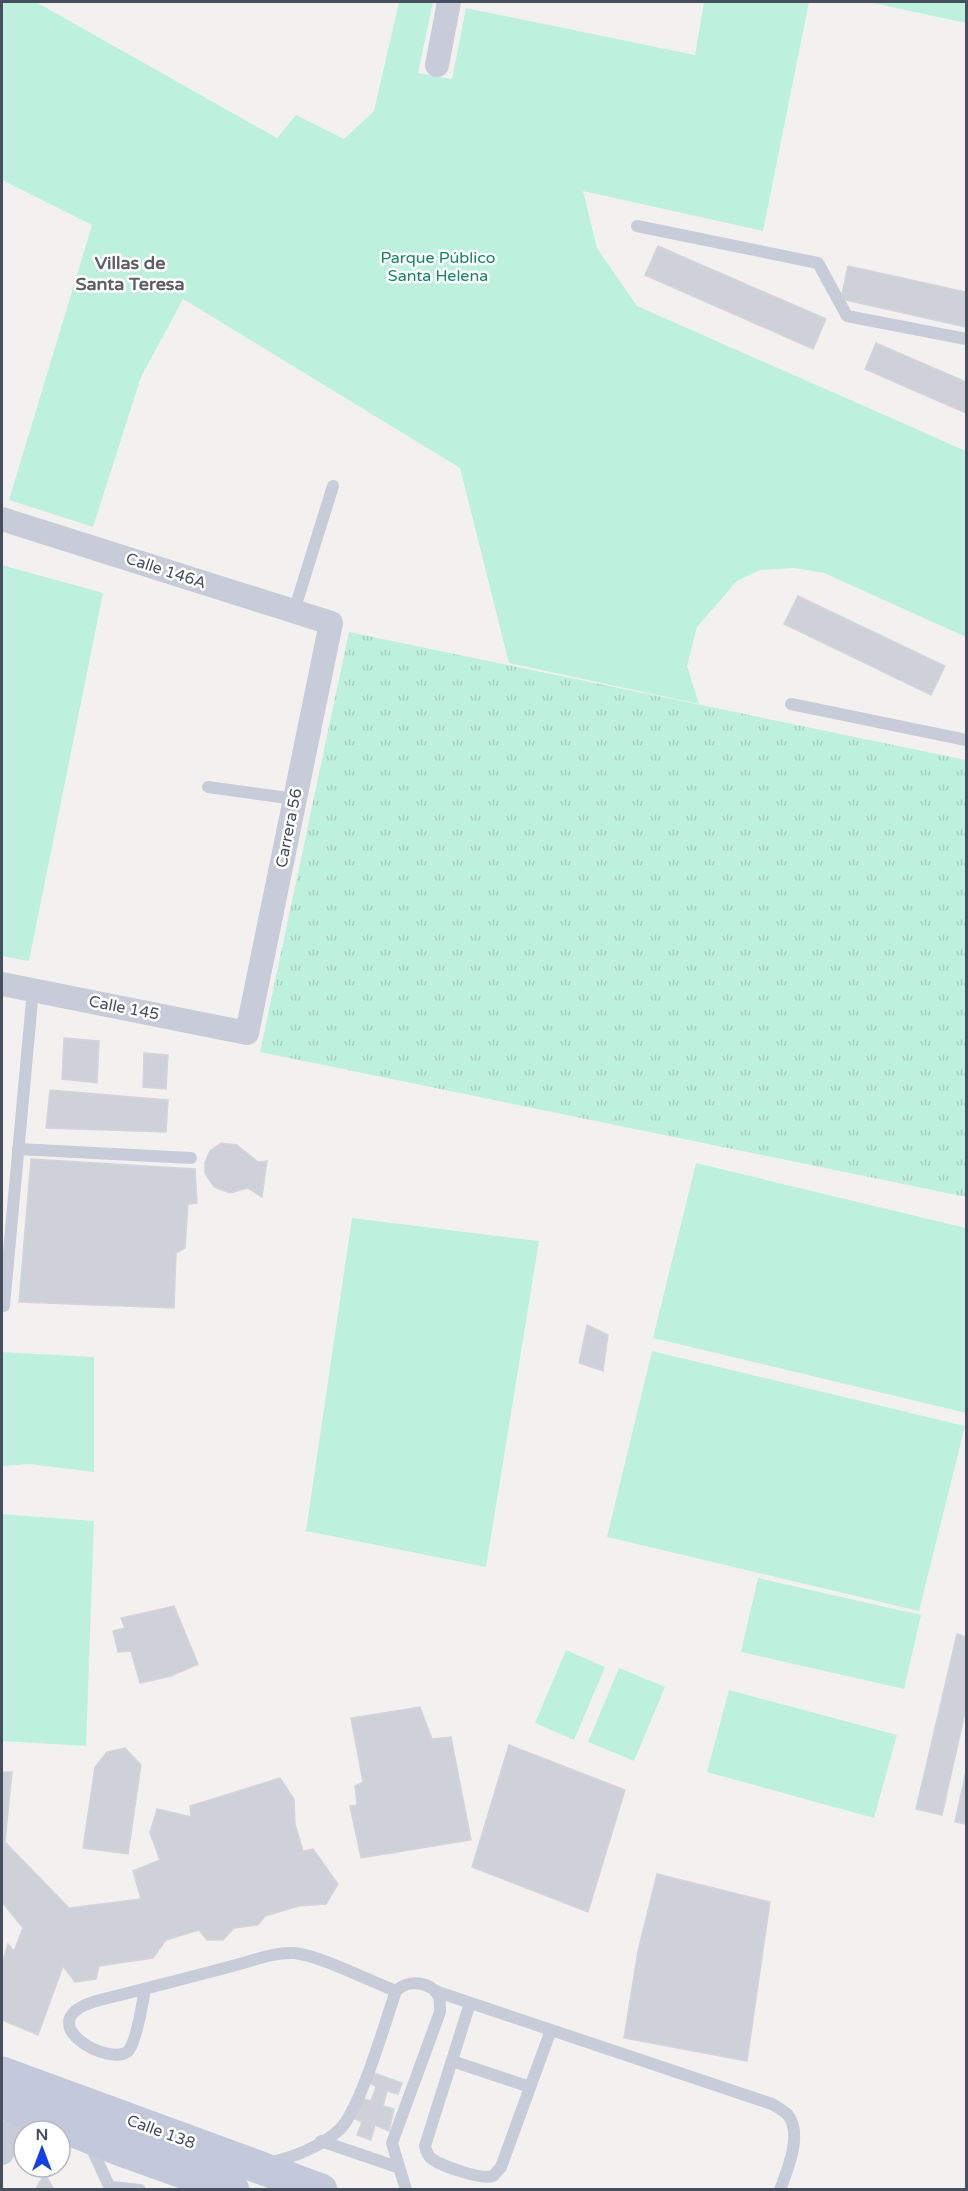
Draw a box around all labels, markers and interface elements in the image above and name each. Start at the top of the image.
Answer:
park label: Parque Público Santa Helena [381,248,495,286]
district label: Villas de Santa Teresa [75,252,185,295]
street label: Calle 146A [123,549,209,593]
street label: Carrera 56 [271,787,307,869]
street label: Calle 145 [87,991,161,1025]
street label: Calle 138 [124,2110,198,2154]
north arrow [12,2119,72,2179]
text: N [36,2125,48,2145]

